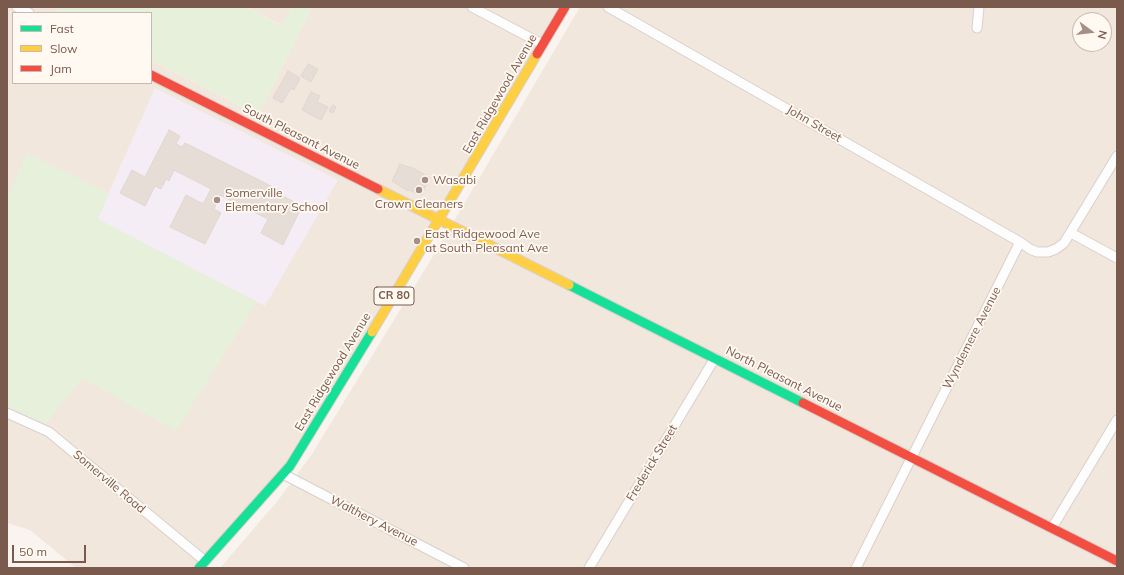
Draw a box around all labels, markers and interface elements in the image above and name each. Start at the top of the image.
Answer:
legend [12,12,152,84]
north arrow [1072,12,1112,52]
text: Fast [50,21,74,36]
text: N [1095,29,1110,41]
street label: East Ridgewood Avenue [460,32,540,156]
text: Slow [50,41,78,56]
text: Jam [50,61,72,76]
street label: South Pleasant Avenue [240,101,362,173]
street label: John Street [784,102,844,146]
place label: Wasabi [433,173,476,187]
marker: Wasabi [420,175,430,185]
marker: Crown Cleaners [414,185,424,195]
place label: Somerville Elementary School [225,186,328,214]
marker: Somerville Elementary School [212,195,222,205]
place label: Crown Cleaners [375,197,463,211]
place label: East Ridgewood Ave at South Pleasant Ave [425,227,548,255]
marker: East Ridgewood Ave at South Pleasant Ave [412,236,422,246]
street label: Wyndemere Avenue [940,284,1004,392]
road number: CR 80 [374,287,414,305]
street label: East Ridgewood Avenue [292,310,374,434]
street label: North Pleasant Avenue [723,343,845,415]
street label: Frederick Street [623,422,681,504]
street label: Somerville Road [70,448,148,516]
street label: Walthery Avenue [328,493,420,549]
scale bar [14,537,88,563]
text: 50 m [19,544,47,559]

